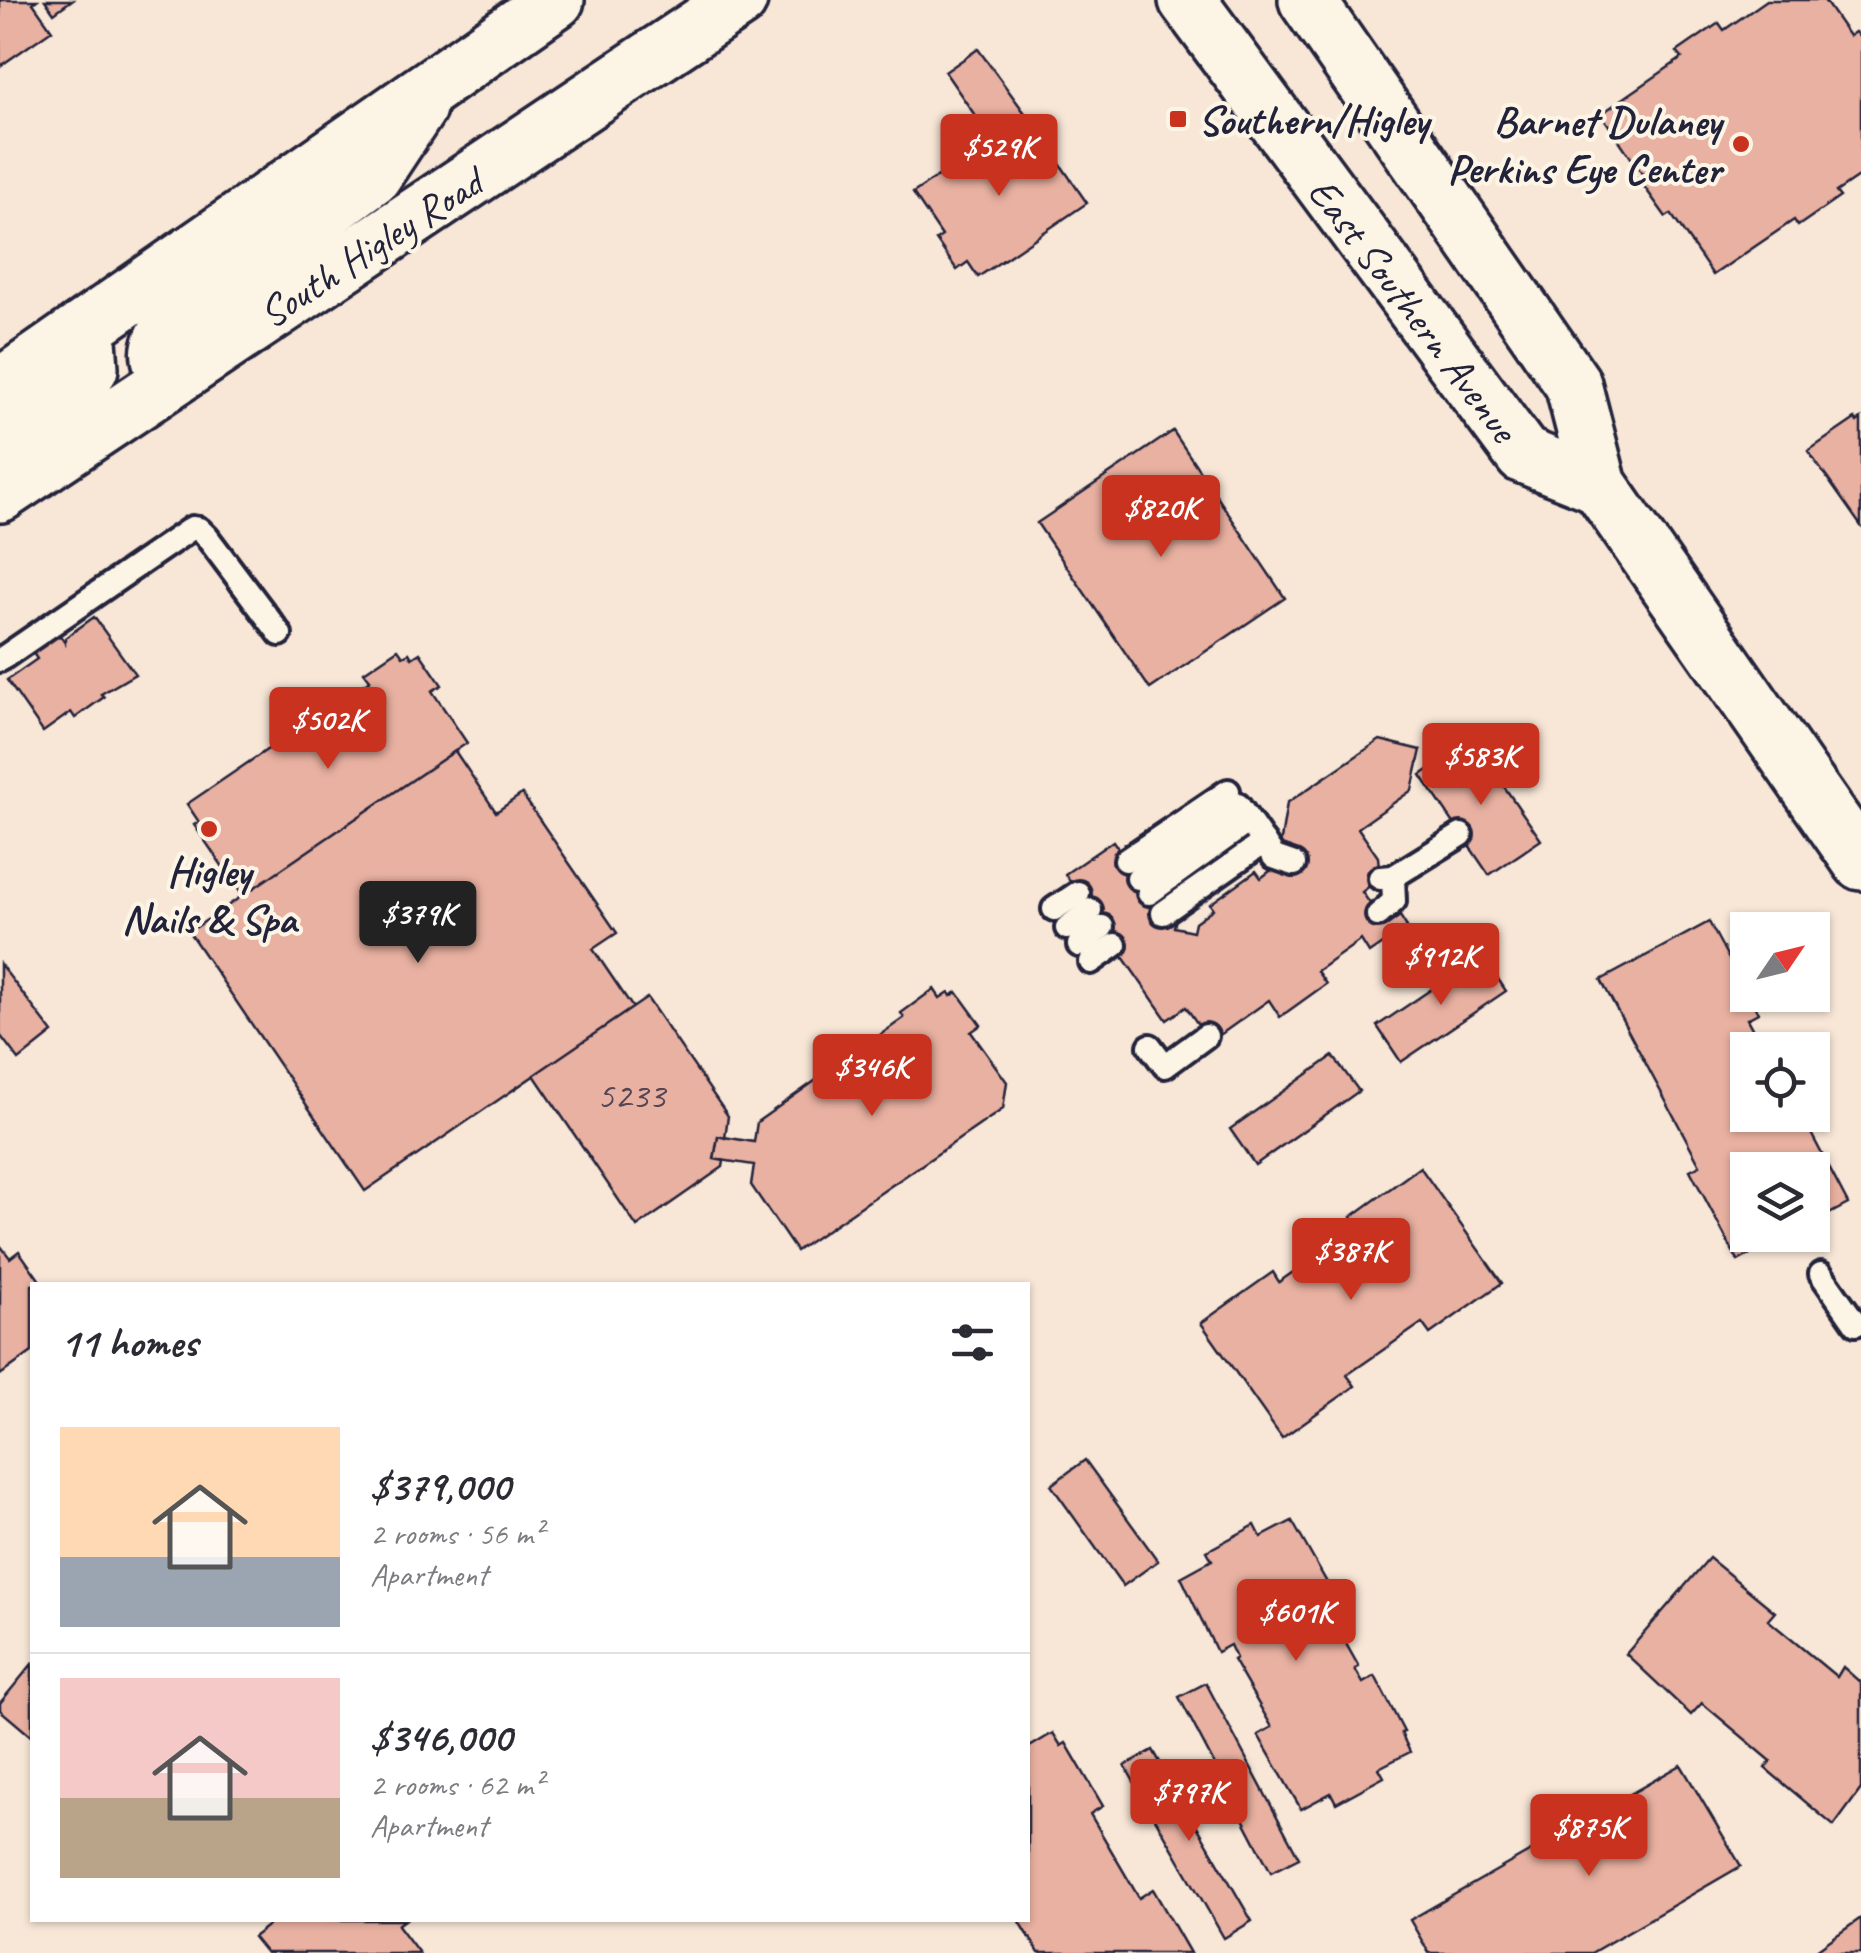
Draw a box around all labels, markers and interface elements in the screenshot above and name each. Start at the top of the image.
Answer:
place label: Southern/Higley [1198,94,1433,147]
place label: Barnet Dulaney Perkins Eye Center [1448,95,1726,196]
marker: Southern/Higley [1167,108,1189,130]
pin: $529K [929,114,1069,199]
text: $529K [963,126,1035,167]
marker: Barnet Dulaney Perkins Eye Center [1730,133,1752,155]
street label: South Higley Road [249,153,497,340]
street label: East Southern Avenue [1296,167,1532,455]
pin: $820K [1091,475,1231,560]
text: $820K [1124,487,1198,528]
pin: $502K [258,687,398,772]
text: $502K [291,699,365,740]
pin: $583K [1411,723,1551,808]
text: $583K [1444,735,1518,776]
marker: Higley Nails & Spa [198,818,220,840]
place label: Higley Nails & Spa [122,845,300,946]
pin: $379K [348,881,488,966]
text: $379K [381,893,455,934]
north arrow [1730,912,1830,1012]
map controls [1730,912,1830,1252]
pin: $912K [1371,923,1511,1008]
text: $912K [1404,935,1478,976]
button: locate [1730,1032,1830,1132]
pin: $346K [802,1034,942,1119]
text: $346K [835,1046,909,1087]
house number: 5233 [597,1072,668,1119]
button: layers [1730,1152,1830,1252]
pin: $387K [1281,1218,1421,1303]
text: $387K [1314,1230,1388,1271]
icon: filters [945,1315,1000,1370]
text: 11 homes [60,1316,197,1369]
text: $379,000 [370,1460,510,1513]
icon: home [140,1467,260,1587]
text: 2 rooms · 56 m² [370,1513,543,1554]
text: Apartment [370,1554,488,1595]
pin: $601K [1226,1579,1366,1664]
text: $601K [1259,1591,1333,1632]
text: $346,000 [370,1711,512,1764]
icon: home [140,1718,260,1838]
pin: $797K [1119,1759,1259,1844]
text: 2 rooms · 62 m² [370,1764,543,1805]
text: $797K [1152,1771,1226,1812]
pin: $875K [1519,1794,1659,1879]
text: Apartment [370,1805,488,1846]
text: $875K [1552,1806,1626,1847]

